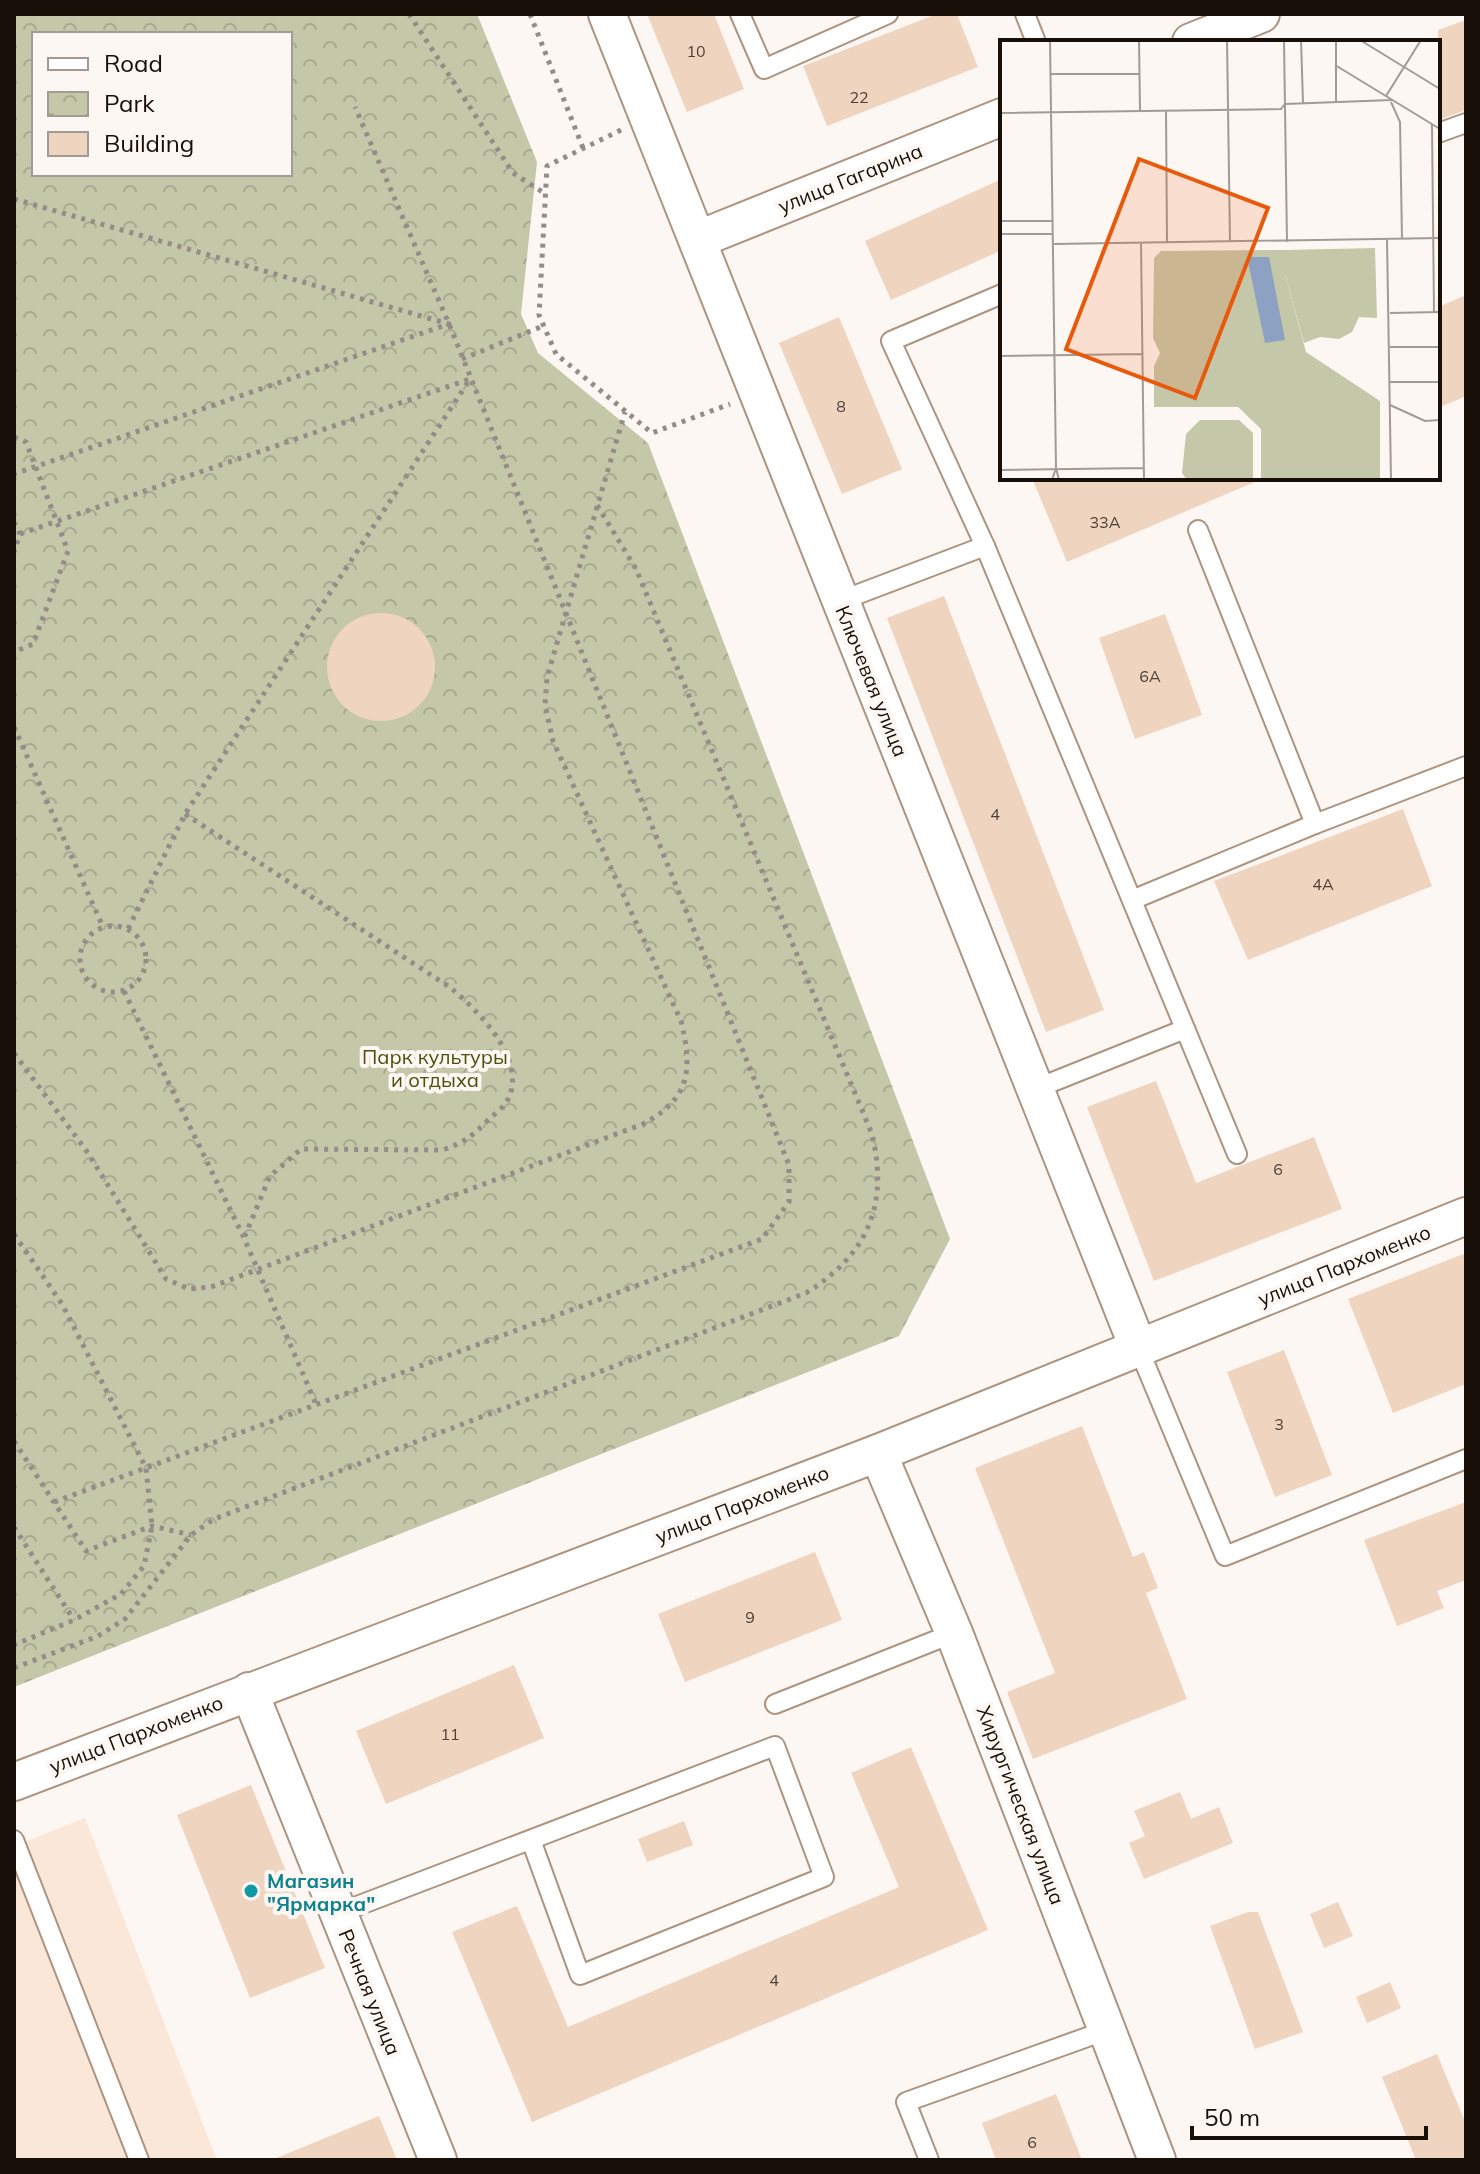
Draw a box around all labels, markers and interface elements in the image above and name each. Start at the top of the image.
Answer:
legend [32,32,292,176]
inset map [1000,40,1440,480]
house number: 10 [686,41,706,61]
text: Road [104,48,163,78]
house number: 22 [849,87,869,107]
text: Park [104,88,155,118]
text: Building [104,128,194,158]
street label: улица Гагарина [774,138,926,218]
house number: 8 [836,396,846,416]
house number: 33А [1090,512,1121,532]
street label: Ключевая улица [830,602,914,760]
house number: 6А [1139,666,1161,686]
house number: 4 [990,804,1000,824]
house number: 4А [1312,874,1334,894]
park label: Парк культуры и отдыха [362,1044,508,1092]
house number: 6 [1273,1159,1283,1179]
street label: улица Пархоменко [1254,1219,1434,1311]
house number: 3 [1274,1414,1284,1434]
street label: улица Пархоменко [652,1459,832,1549]
house number: 9 [745,1607,755,1627]
street label: улица Пархоменко [46,1689,226,1779]
street label: Хирургическая улица [972,1702,1070,1908]
house number: 11 [440,1724,460,1744]
place label: Магазин "Ярмарка" [267,1868,375,1916]
marker: Магазин "Ярмарка" [242,1882,260,1900]
street label: Речная улица [333,1925,407,2059]
house number: 4 [769,1970,779,1990]
scale bar [1192,2090,1426,2140]
text: 50 m [1204,2102,1260,2132]
house number: 6 [1027,2132,1037,2152]

